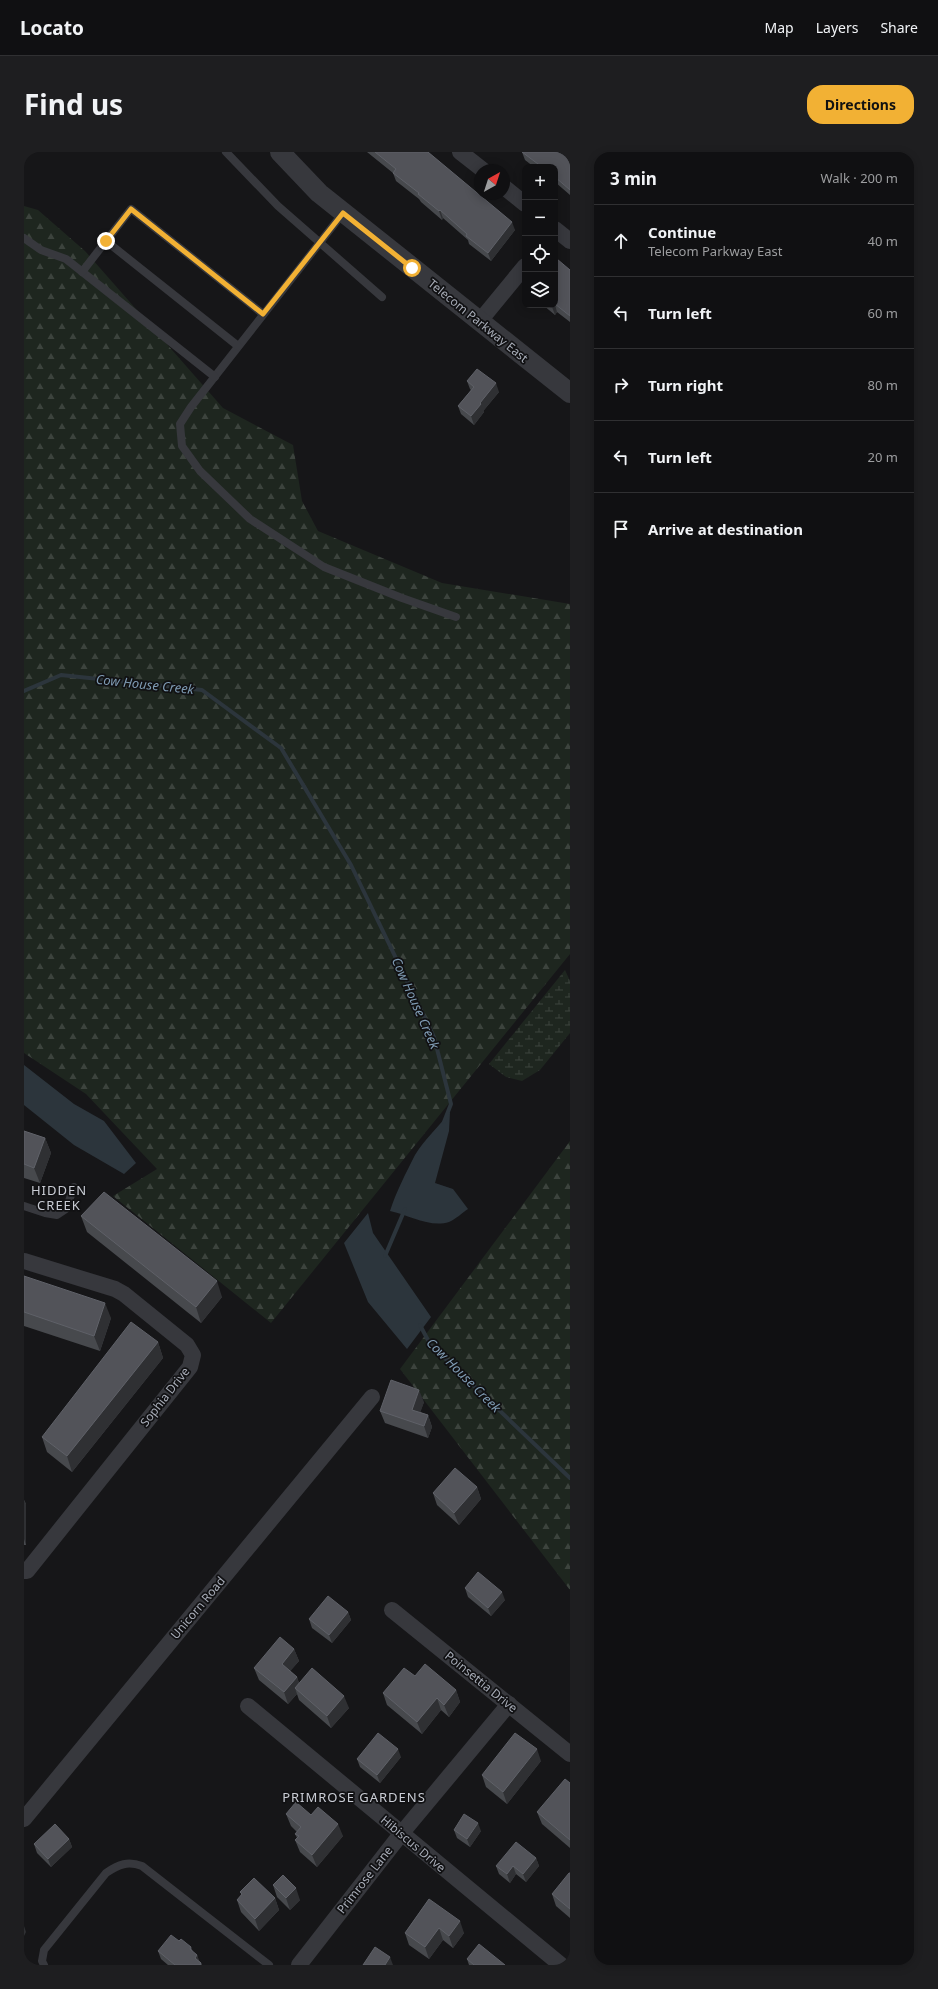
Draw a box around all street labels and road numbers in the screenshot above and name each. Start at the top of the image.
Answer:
street label: Telecom Parkway East [425,275,532,367]
street label: Sophia Drive [136,1363,193,1430]
street label: Unicorn Road [166,1573,229,1642]
street label: Poinsettia Drive [441,1647,521,1716]
street label: Hibiscus Drive [377,1811,450,1876]
street label: Primrose Lane [333,1842,396,1917]

